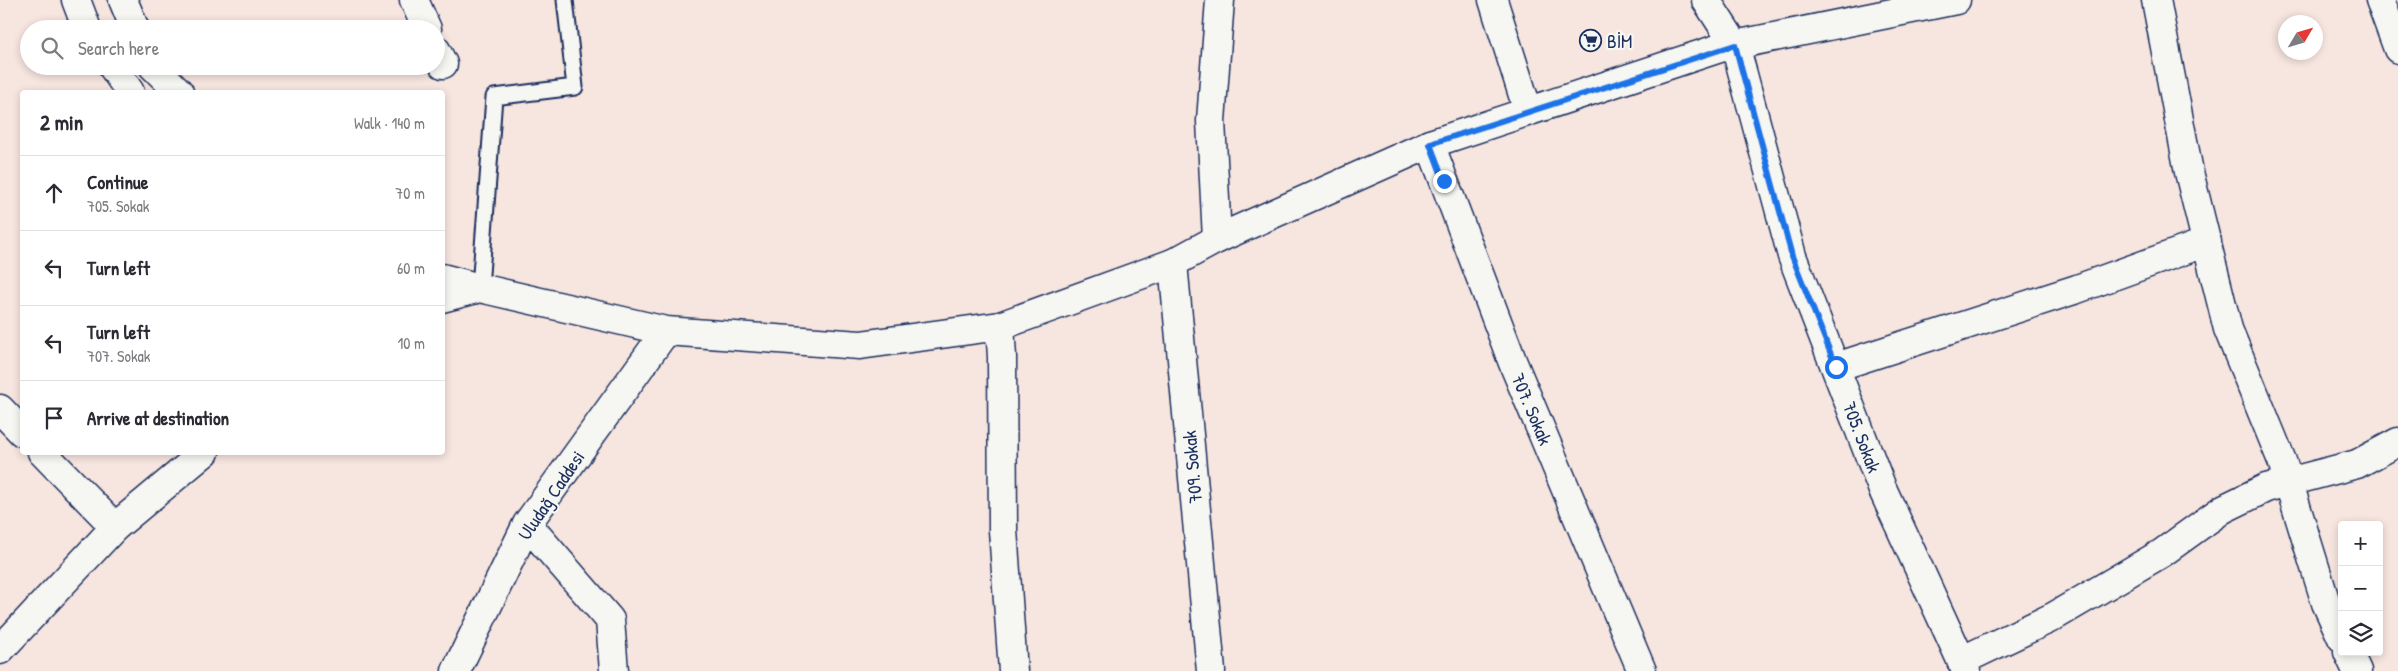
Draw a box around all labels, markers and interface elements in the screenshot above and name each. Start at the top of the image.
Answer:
north arrow [2278,15,2323,60]
search box [20,20,445,75]
place label: BİM [1607,28,1632,54]
supermarket icon: BİM [1579,29,1603,53]
icon: search [38,34,66,62]
text: Search here [78,35,159,61]
text: 2 min [40,108,83,137]
text: Walk · 140 m [354,112,425,134]
text: Continue [87,169,148,195]
route end [1433,170,1456,193]
icon: ahead [40,179,68,207]
text: 70 m [395,182,425,204]
text: 705. Sokak [87,195,149,217]
icon: left [40,254,68,282]
text: Turn left [87,255,150,281]
text: 60 m [397,257,425,279]
text: Turn left [87,319,150,345]
icon: left [40,329,68,357]
text: 10 m [397,332,425,354]
text: 707. Sokak [87,345,150,367]
route start [1825,356,1848,379]
street label: 707. Sokak [1505,369,1559,449]
street label: 705. Sokak [1837,398,1887,476]
icon: arrive [40,404,68,432]
text: Arrive at destination [87,405,229,431]
street label: 709. Sokak [1176,429,1208,504]
street label: Uludağ Caddesi [512,445,590,545]
map controls [2338,521,2383,656]
button: + [2338,521,2383,566]
button: − [2338,566,2383,611]
button: layers [2338,611,2383,656]

